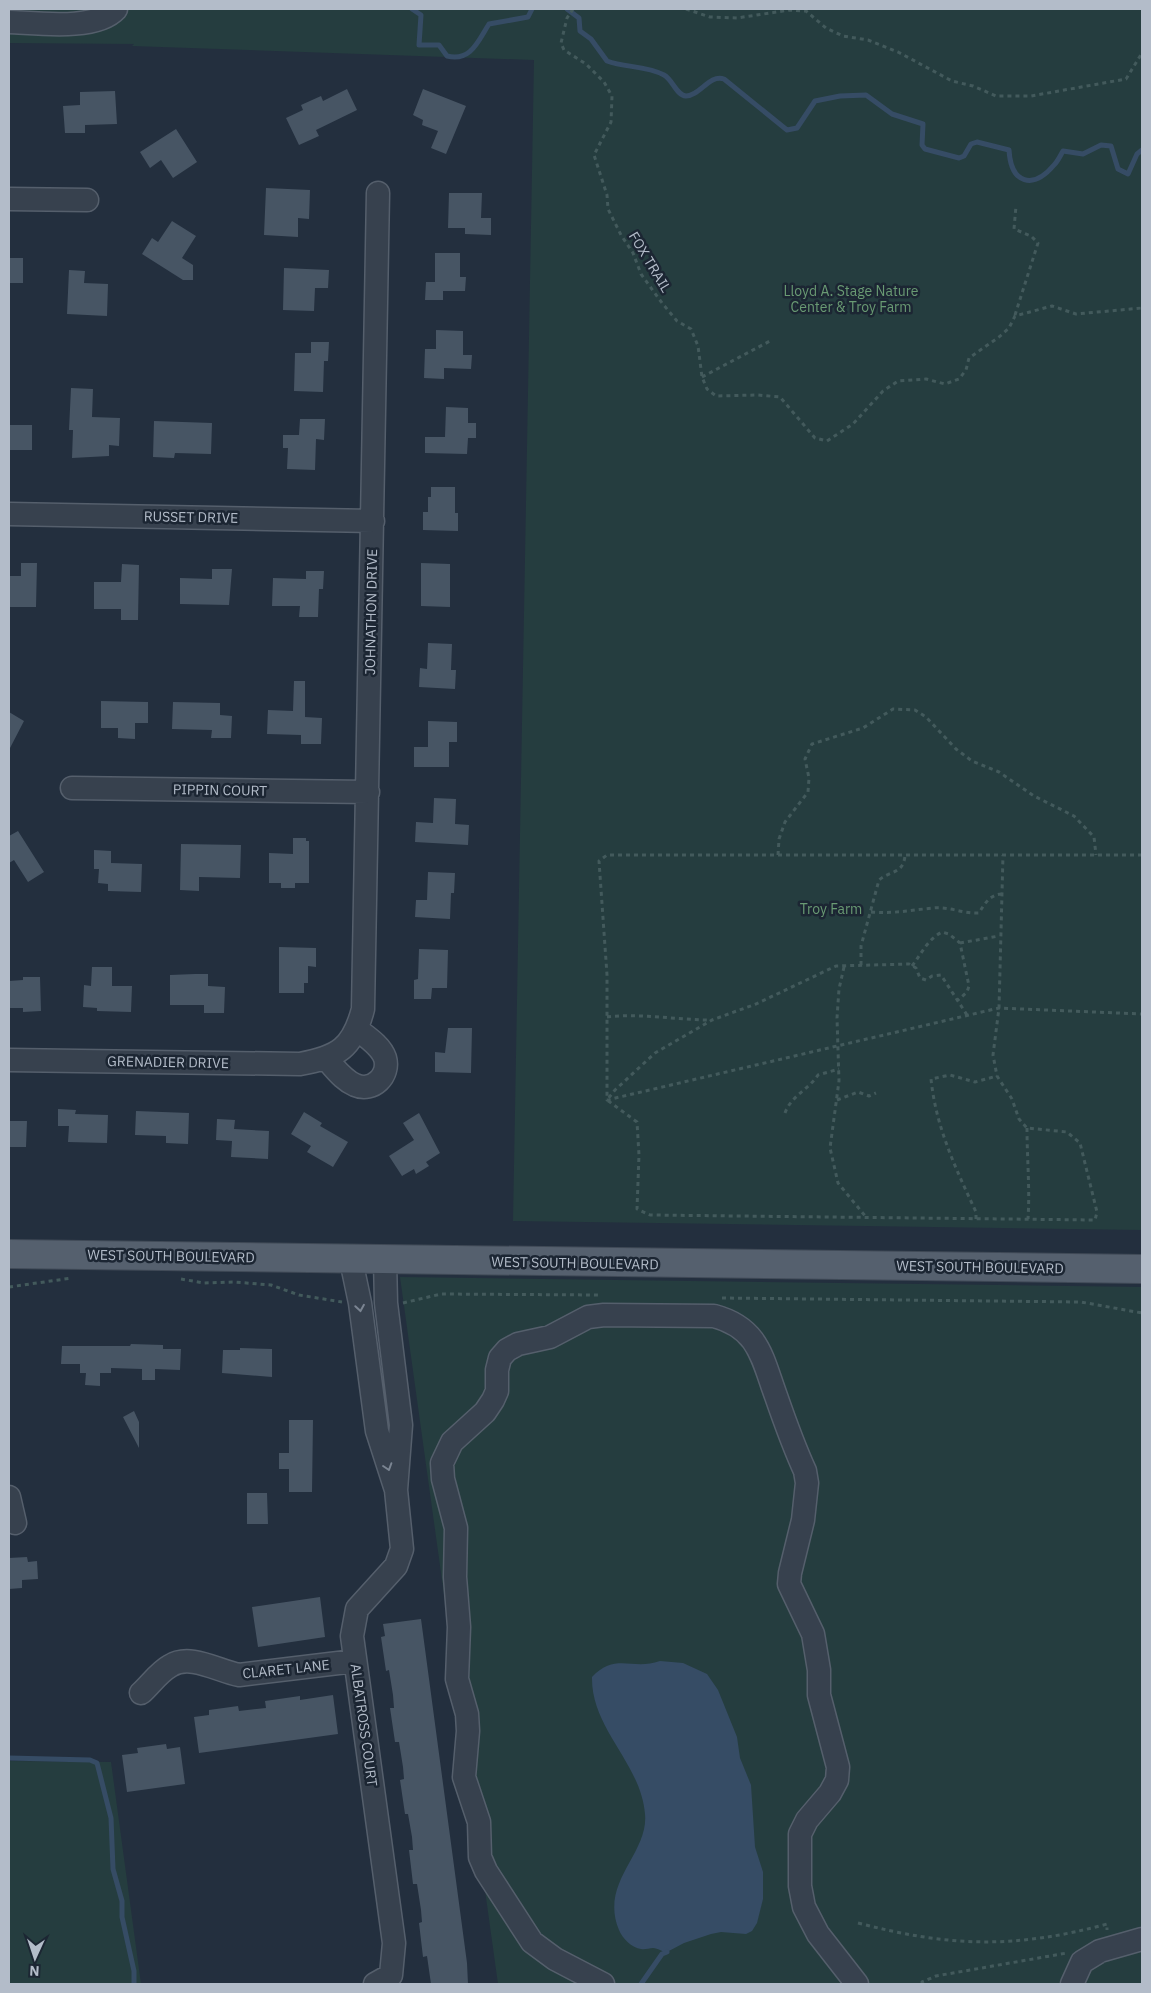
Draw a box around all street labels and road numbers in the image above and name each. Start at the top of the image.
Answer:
street label: FOX TRAIL [625,228,675,296]
street label: RUSSET DRIVE [144,507,238,527]
street label: JOHNATHON DRIVE [361,549,381,675]
street label: PIPPIN COURT [173,780,267,800]
street label: GRENADIER DRIVE [107,1052,229,1072]
street label: WEST SOUTH BOULEVARD [87,1246,255,1266]
street label: WEST SOUTH BOULEVARD [491,1253,659,1273]
street label: WEST SOUTH BOULEVARD [896,1257,1064,1277]
street label: CLARET LANE [241,1655,331,1683]
street label: ALBATROSS COURT [346,1662,382,1788]

